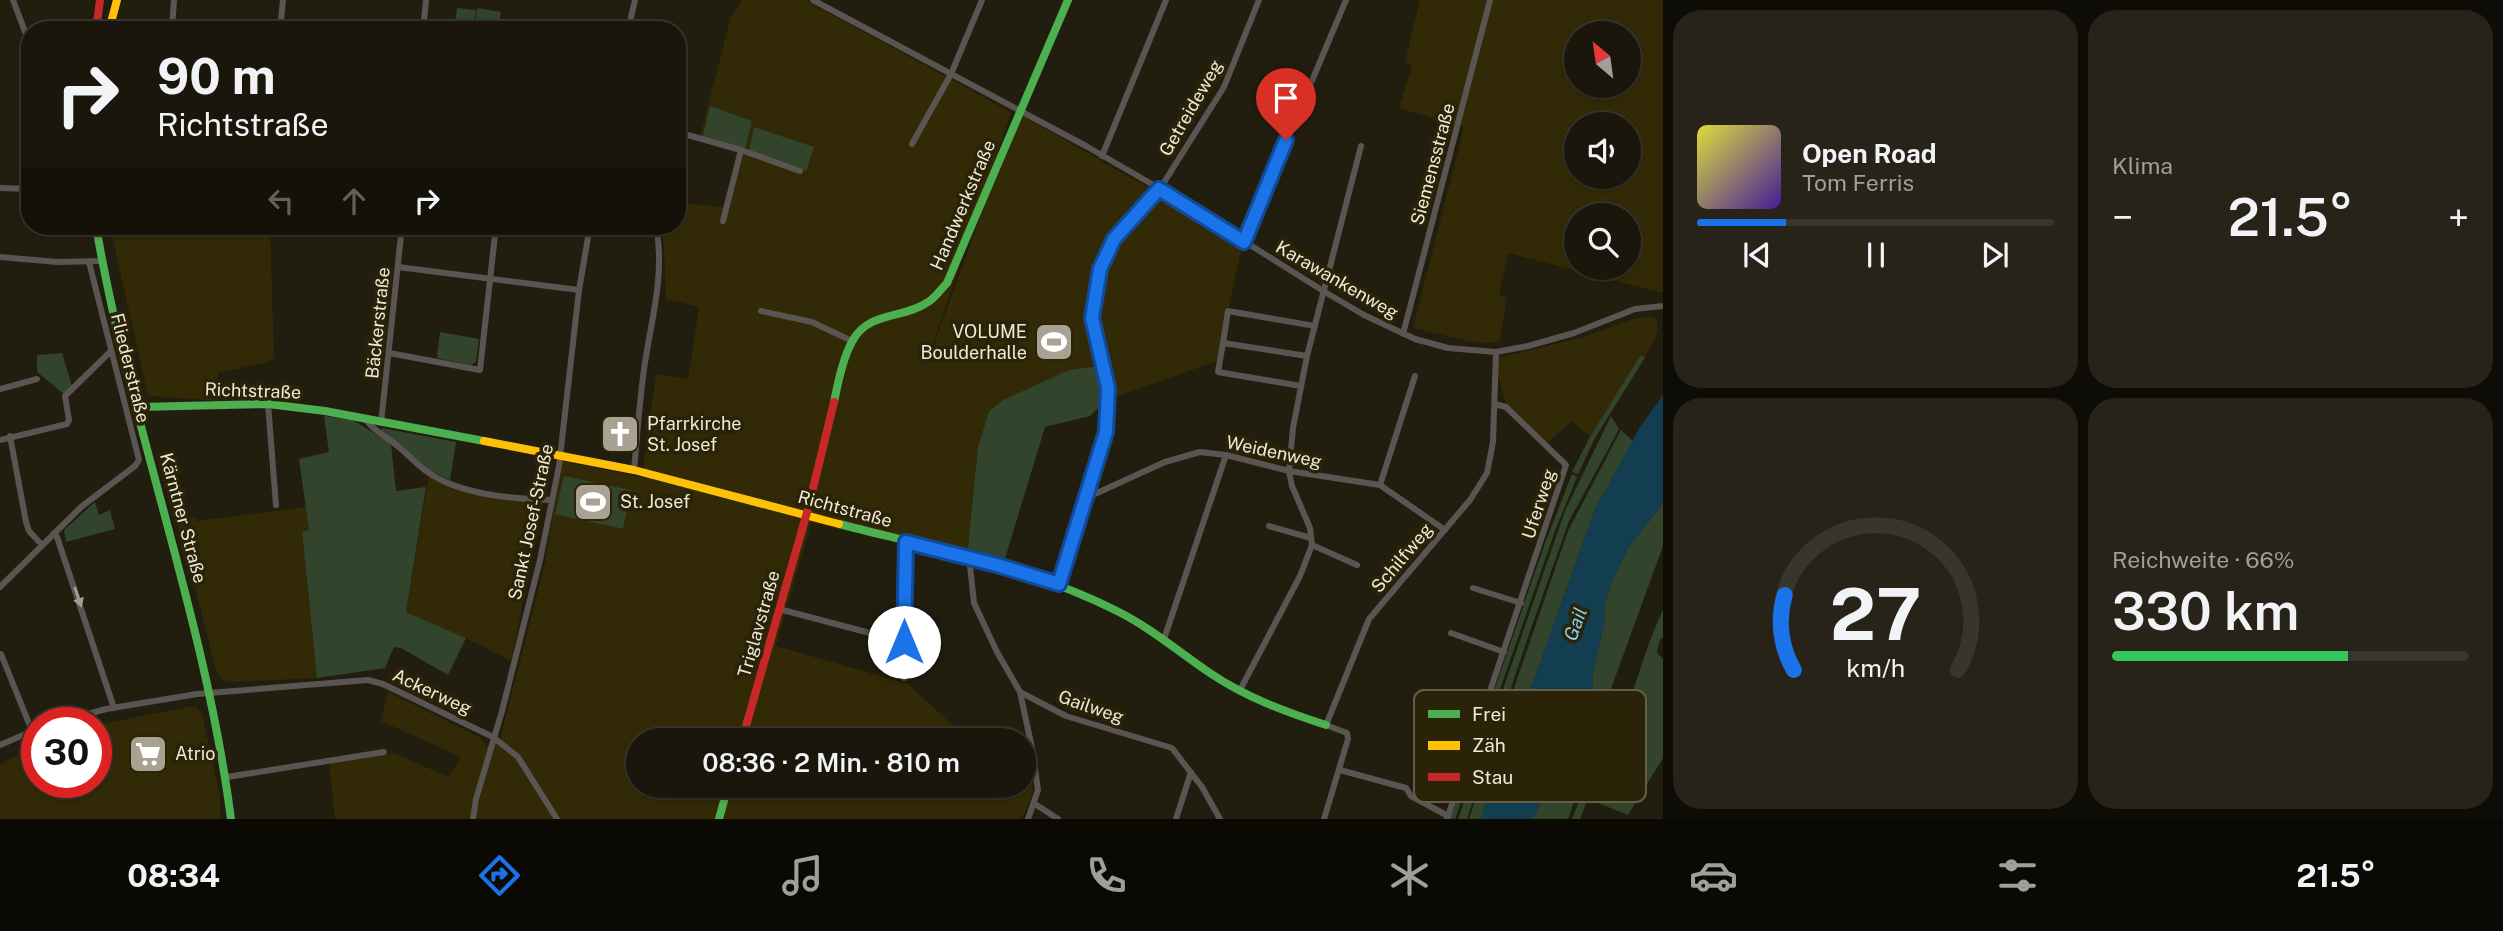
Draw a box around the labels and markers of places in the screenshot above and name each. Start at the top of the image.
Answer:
pin [1256,68,1316,140]
place label: VOLUME Boulderhalle [920,321,1027,363]
sports icon: VOLUME Boulderhalle [1033,321,1075,363]
church icon: Pfarrkirche St. Josef [599,413,641,455]
place label: Pfarrkirche St. Josef [647,413,742,455]
sports icon: St. Josef [572,481,614,523]
place label: St. Josef [620,491,690,512]
supermarket icon: Atrio [127,733,169,775]
place label: Atrio [175,743,215,764]

